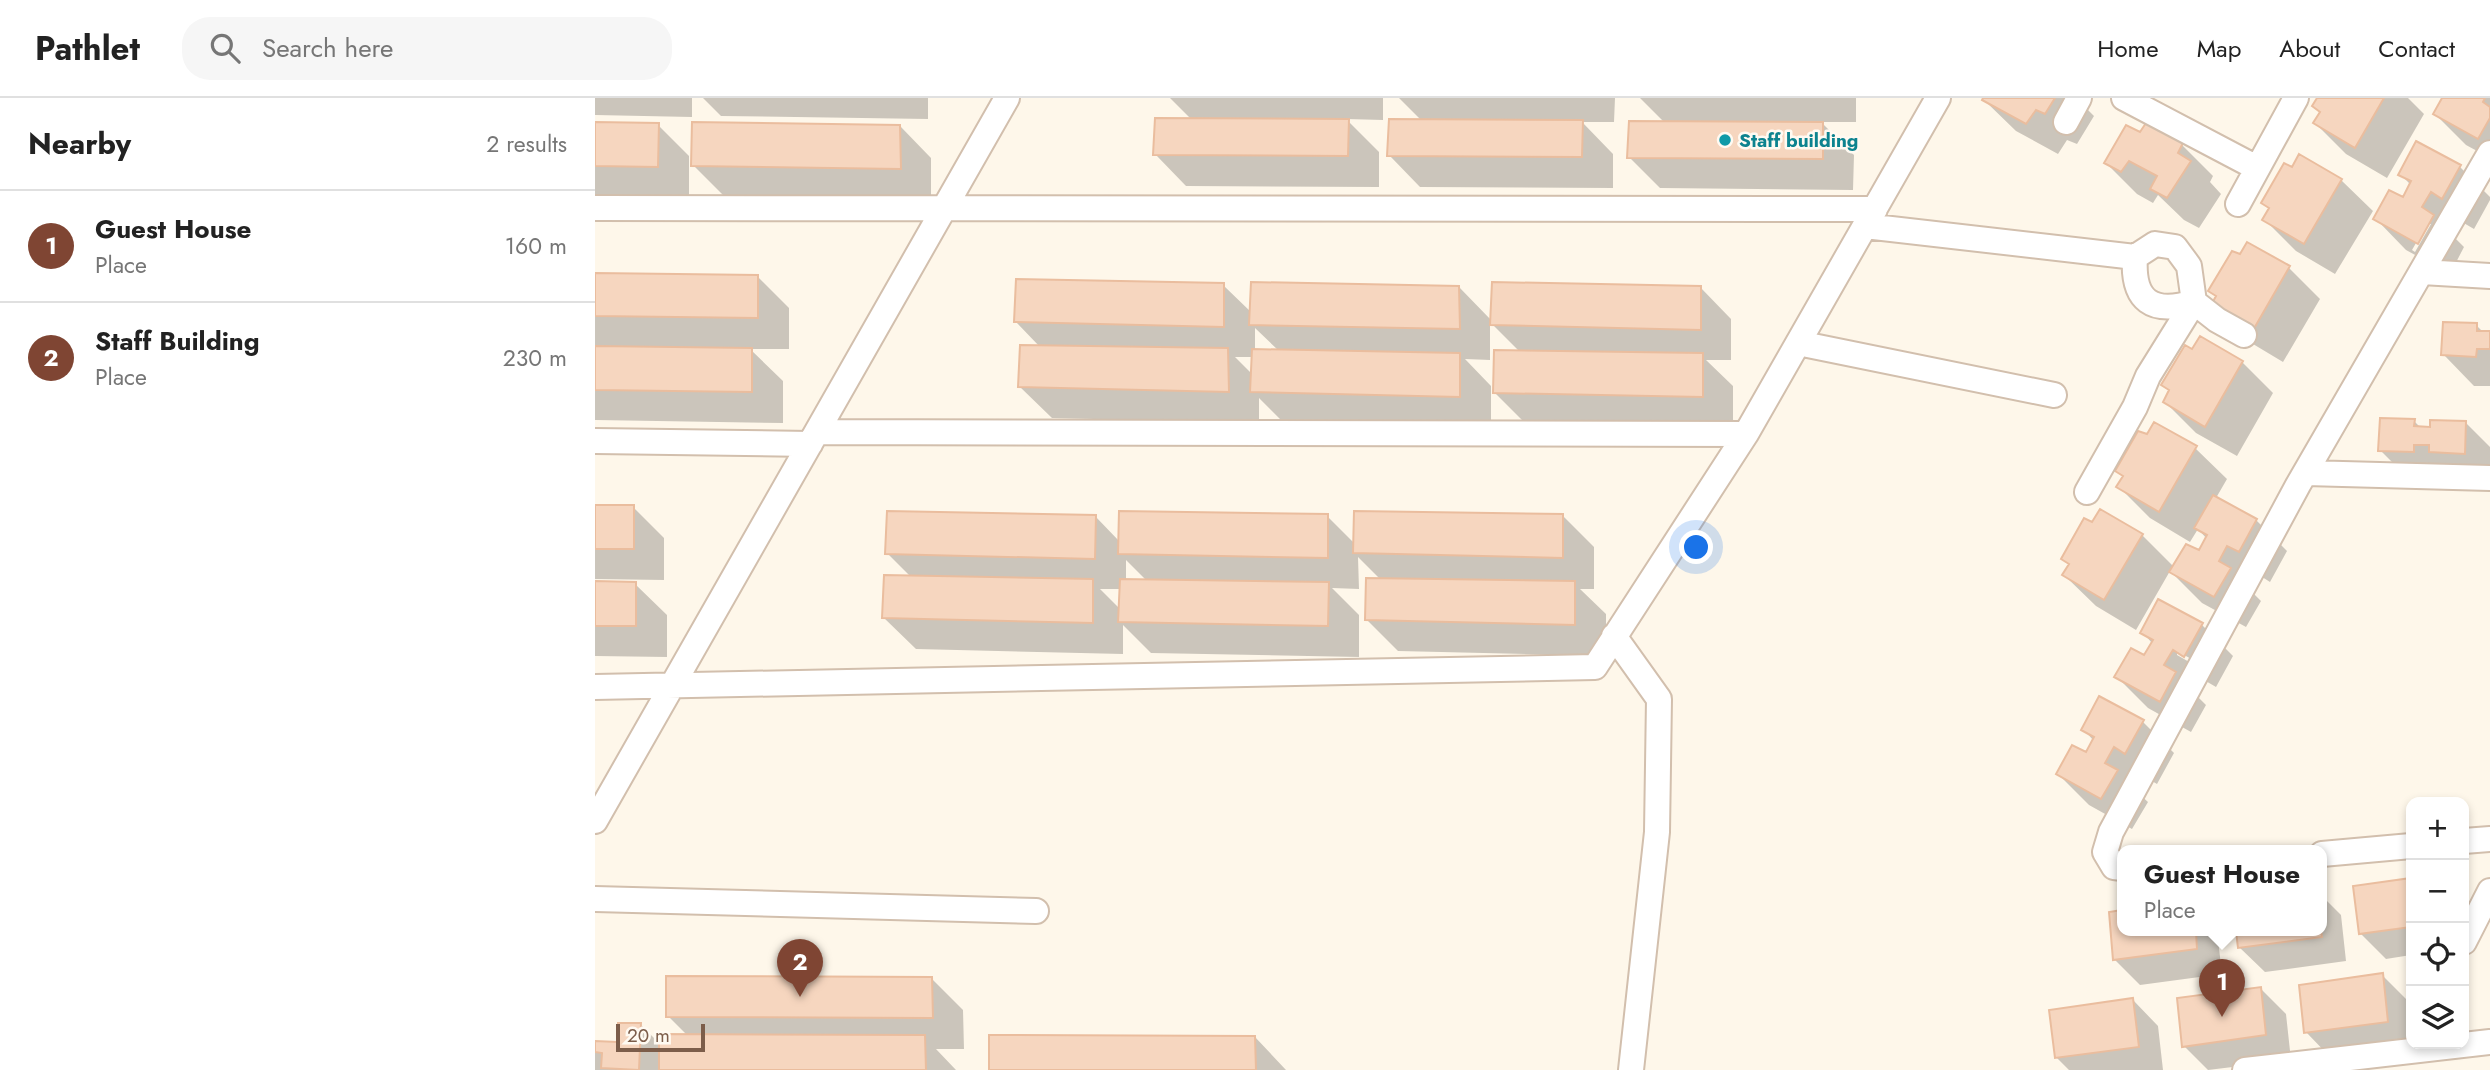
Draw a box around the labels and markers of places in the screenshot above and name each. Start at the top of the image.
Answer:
place label: Staff building [1739,127,1858,154]
marker: Staff building [1717,132,1733,148]
pin: 2 [777,939,823,997]
pin: 1 [2199,959,2245,1017]

